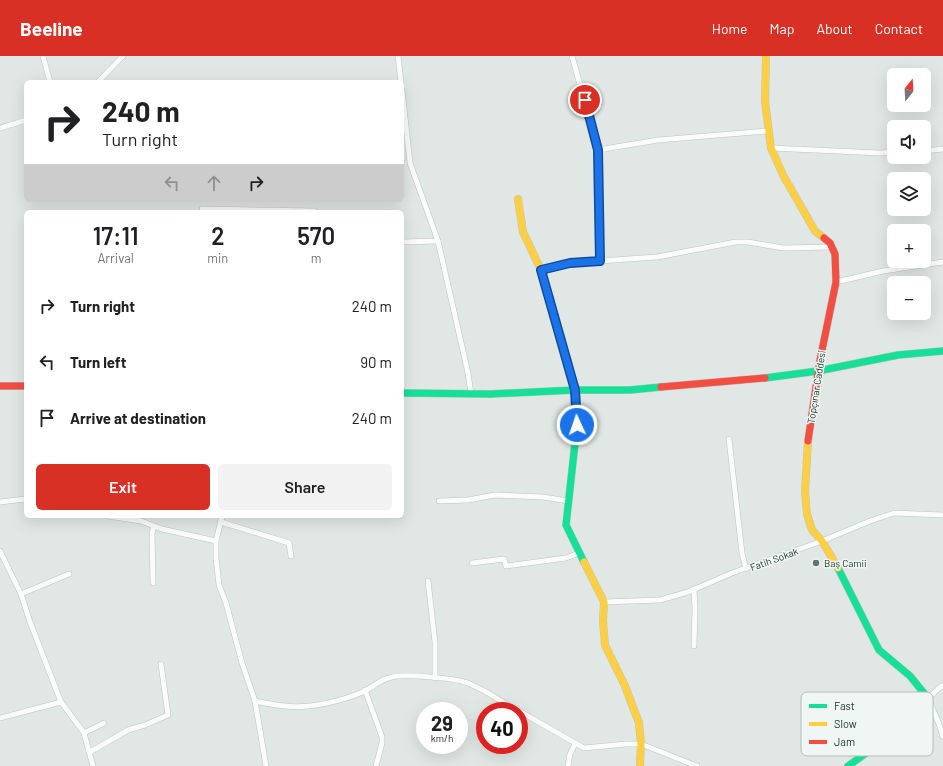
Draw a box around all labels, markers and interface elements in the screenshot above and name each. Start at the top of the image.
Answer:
text: Beeline [20,17,83,40]
text: Home [712,20,748,37]
text: Map [770,20,794,37]
text: About [816,20,853,37]
text: Contact [875,20,923,37]
north arrow [887,68,931,112]
map controls [887,68,931,320]
pin [568,83,602,117]
icon: arrive [574,89,596,111]
text: 240 m [102,94,180,128]
icon: right [36,96,88,148]
button: sound [887,120,931,164]
text: Turn right [102,128,178,150]
icon: left [161,172,183,194]
icon: ahead [203,172,225,194]
icon: right [245,172,267,194]
button: layers [887,172,931,216]
text: 17:11 [93,221,139,250]
text: 2 [211,221,224,250]
text: 570 [297,221,335,250]
button: + [887,224,931,268]
text: Arrival [97,250,134,266]
text: min [207,250,228,266]
text: m [311,250,322,266]
button: − [887,276,931,320]
icon: right [36,295,58,317]
text: Turn right [70,297,135,315]
text: 240 m [352,297,392,315]
street label: Topçınar Caddesi [804,350,828,424]
icon: left [36,351,58,373]
text: Turn left [70,353,126,371]
text: 90 m [360,353,392,371]
position arrow [556,404,598,446]
icon: arrive [36,407,58,429]
text: Arrive at destination [70,409,206,427]
text: 240 m [352,409,392,427]
button: Exit [36,464,210,510]
button: Share [218,464,392,510]
street label: Fatih Sokak [748,545,800,573]
place label: Baş Camii [824,557,867,569]
marker: Baş Camii [811,558,821,568]
legend [801,692,933,756]
text: Fast [834,699,855,712]
speed limit sign: 40 [476,702,528,754]
text: 29 [431,711,453,735]
text: Slow [834,717,857,730]
text: km/h [431,732,453,744]
text: Jam [834,735,855,748]

